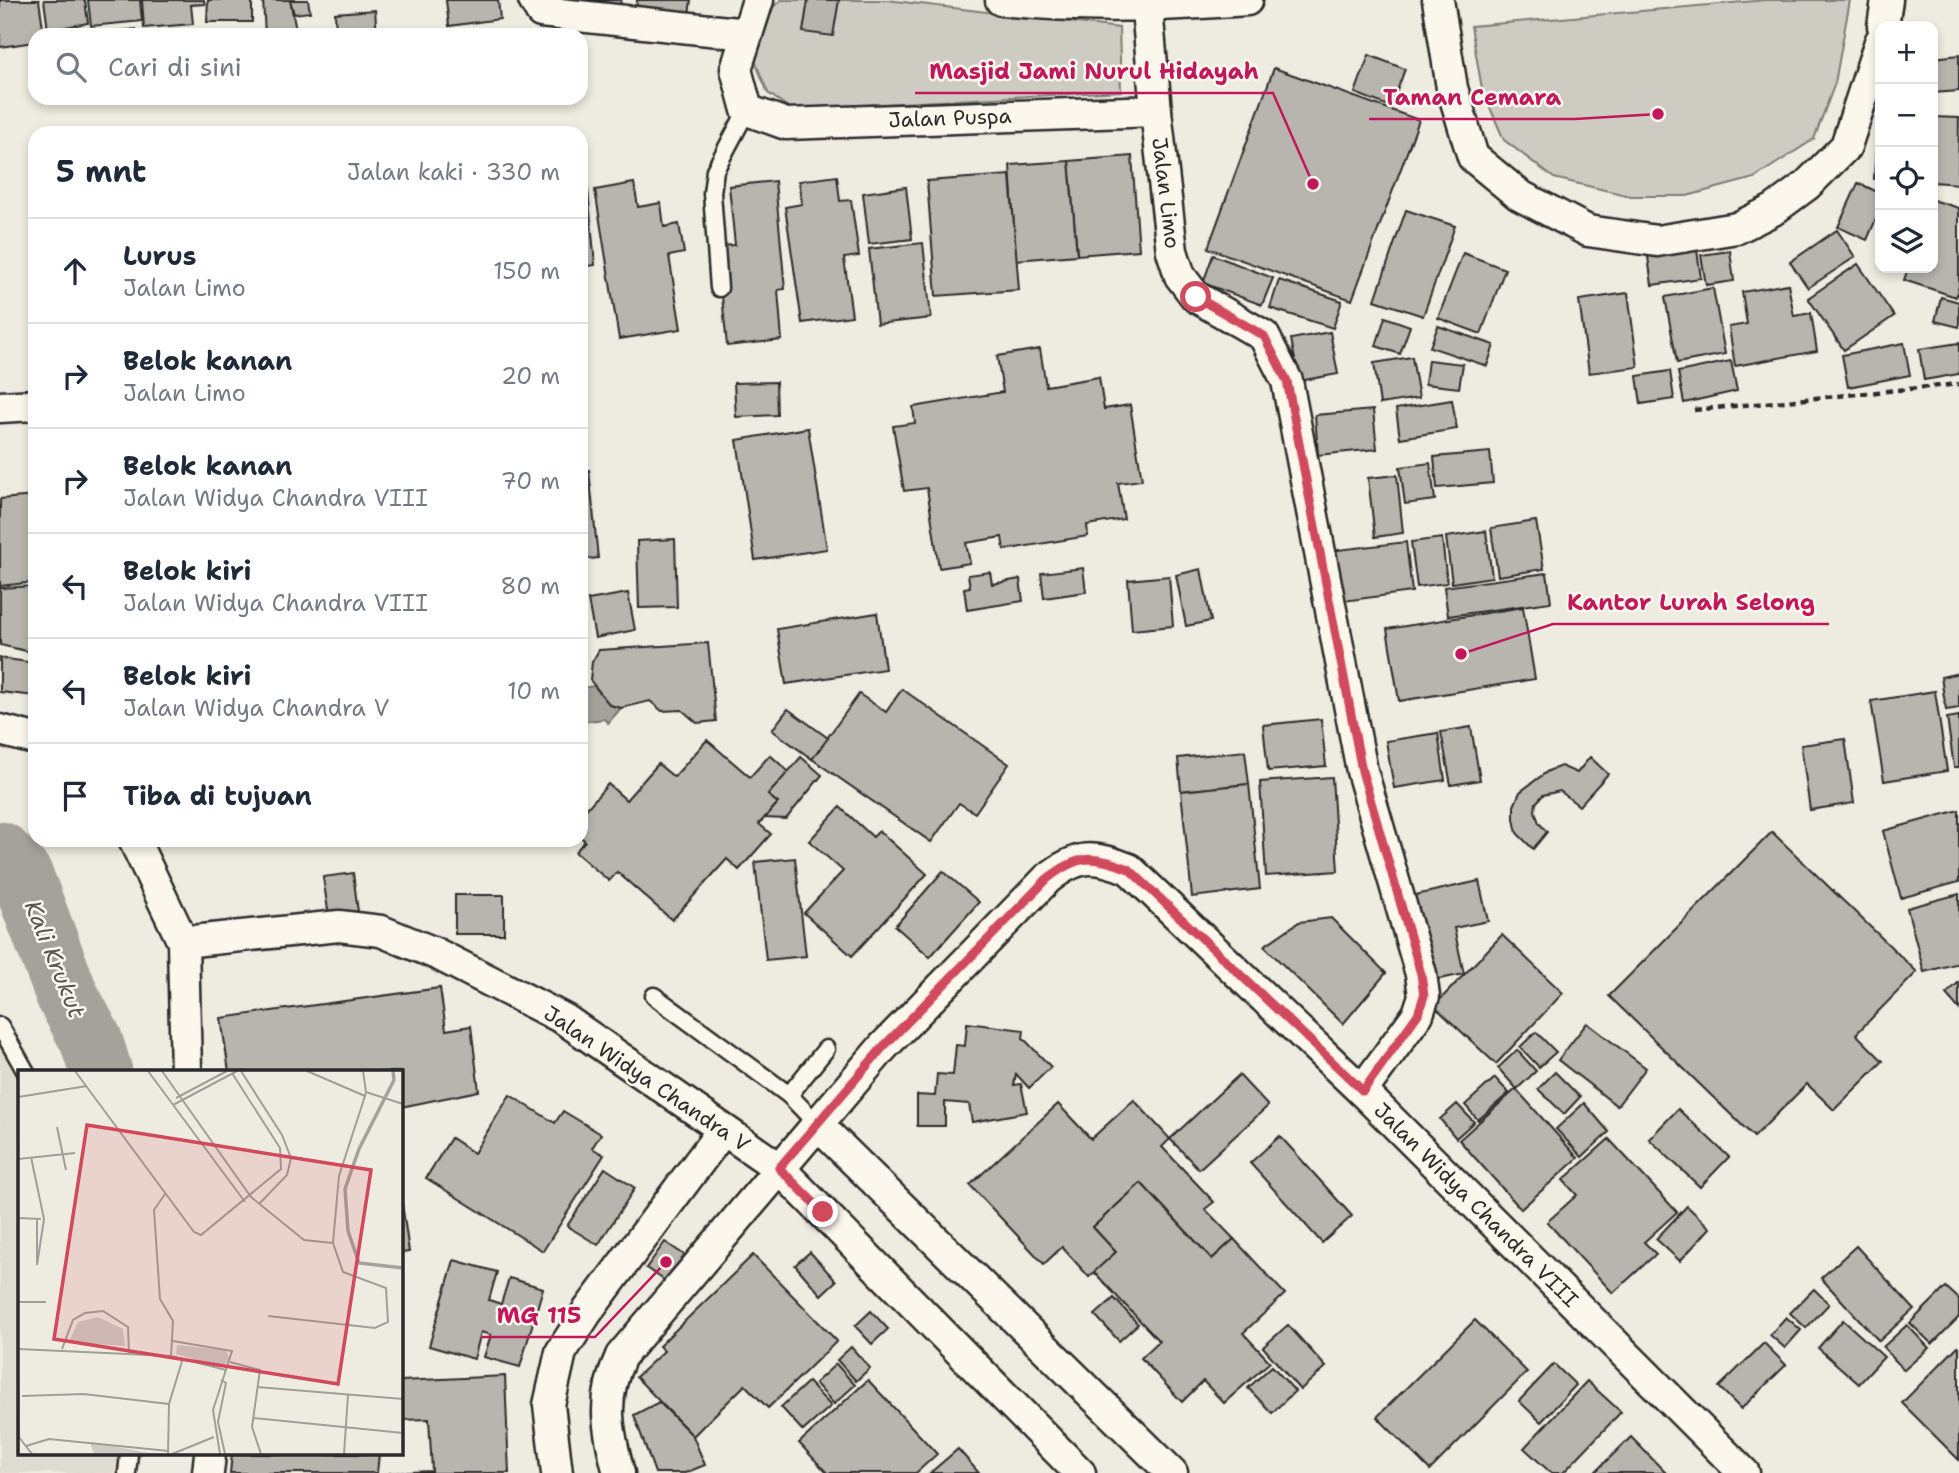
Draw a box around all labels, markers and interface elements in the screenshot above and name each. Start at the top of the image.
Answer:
map controls [1875,21,1938,273]
button: + [1875,21,1938,84]
search box [28,28,588,105]
icon: search [52,48,90,86]
text: Cari di sini [108,49,242,84]
callout: Masjid Jami Nurul Hidayah [915,49,1273,93]
text: Masjid Jami Nurul Hidayah [929,56,1259,86]
callout: Taman Cemara [1369,75,1575,119]
text: Taman Cemara [1383,82,1561,112]
button: − [1875,84,1938,147]
street label: Jalan Puspa [888,102,1012,134]
street label: Jalan Limo [1145,136,1187,250]
button: locate [1875,147,1938,210]
text: 5 mnt [56,151,146,192]
text: Jalan kaki · 330 m [347,157,560,187]
button: layers [1875,210,1938,273]
text: Lurus [123,238,196,273]
icon: ahead [56,252,94,290]
text: 150 m [493,256,560,286]
text: Jalan Limo [123,273,246,303]
route start [1180,281,1211,312]
text: Belok kanan [123,343,292,378]
icon: right [56,357,94,395]
text: 20 m [501,361,560,391]
text: Jalan Limo [123,378,246,408]
text: Belok kanan [123,448,292,483]
icon: right [56,462,94,500]
text: 70 m [501,466,560,496]
text: Jalan Widya Chandra VIII [123,483,428,513]
text: Belok kiri [123,553,252,588]
icon: left [56,567,94,605]
text: 80 m [501,571,560,601]
callout: Kantor Lurah Selong [1553,580,1829,624]
text: Kantor Lurah Selong [1567,587,1815,617]
text: Jalan Widya Chandra VIII [123,588,428,618]
text: Belok kiri [123,658,252,693]
icon: left [56,672,94,710]
text: 10 m [507,676,560,706]
text: Jalan Widya Chandra V [123,693,389,723]
icon: arrive [56,777,94,815]
text: Tiba di tujuan [123,778,312,813]
water label: Kali Krukut [18,896,92,1022]
street label: Jalan Widya Chandra V [538,999,756,1159]
inset map [18,1070,402,1456]
street label: Jalan Widya Chandra VIII [1368,1097,1584,1313]
route end [807,1196,838,1227]
callout: MG 115 [482,1293,595,1337]
text: MG 115 [497,1300,581,1330]

